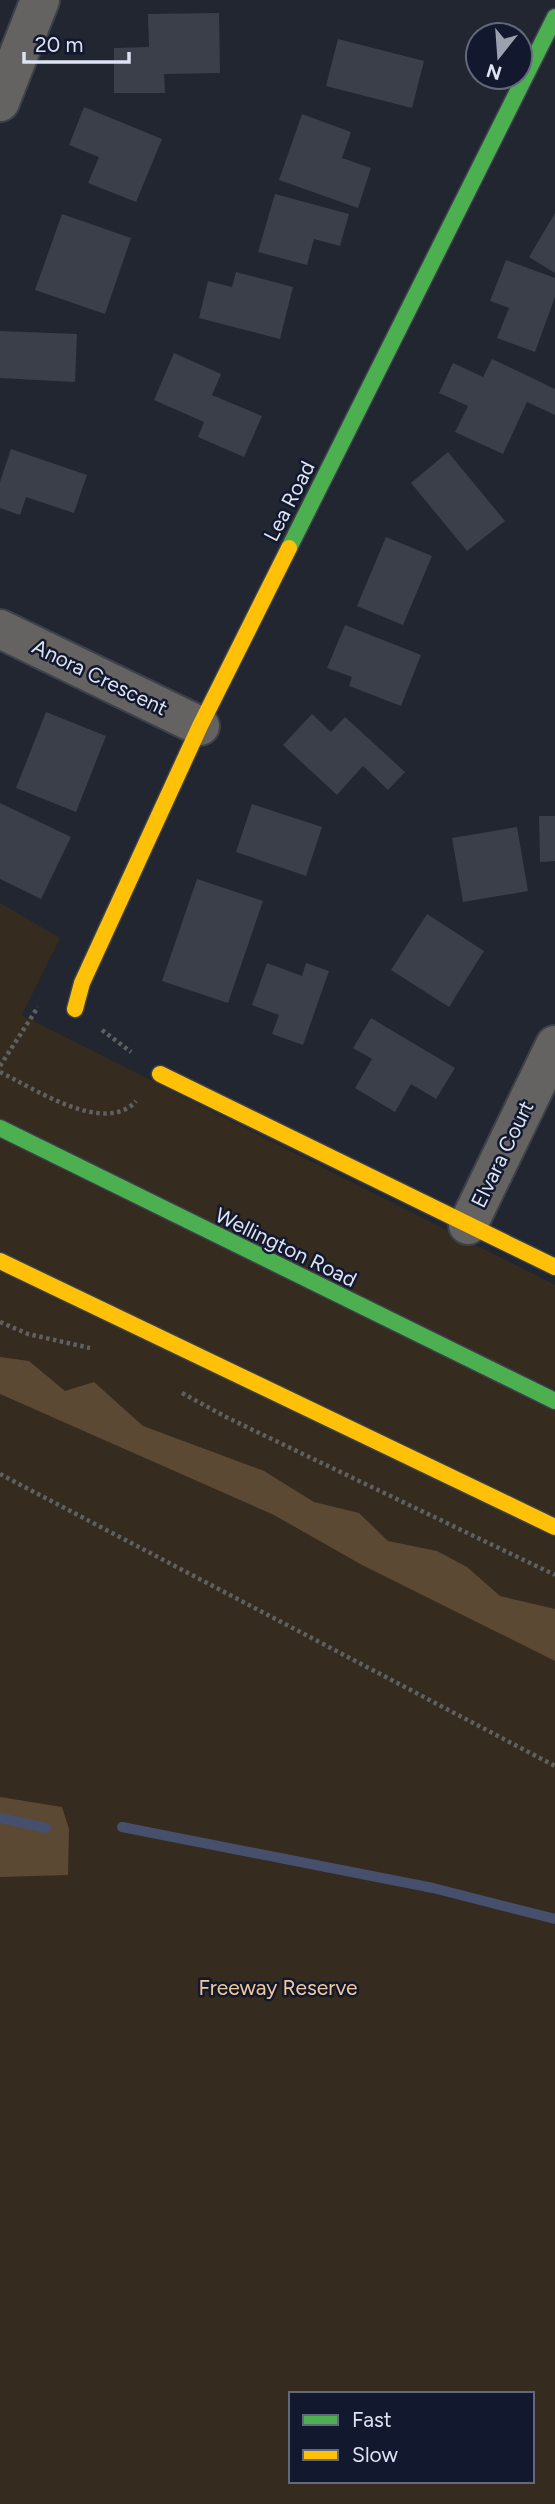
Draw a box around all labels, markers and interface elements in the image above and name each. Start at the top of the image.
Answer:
scale bar [24,21,130,65]
north arrow [464,21,534,91]
text: 20 m [35,32,83,57]
text: N [484,59,505,85]
street label: Lea Road [258,457,320,545]
street label: Anora Crescent [28,634,172,720]
street label: Elvara Court [465,1097,539,1211]
street label: Wellington Road [211,1202,361,1292]
park label: Freeway Reserve [198,1975,358,2000]
legend [289,2392,534,2483]
text: Fast [352,2407,392,2432]
text: Slow [352,2442,398,2467]

